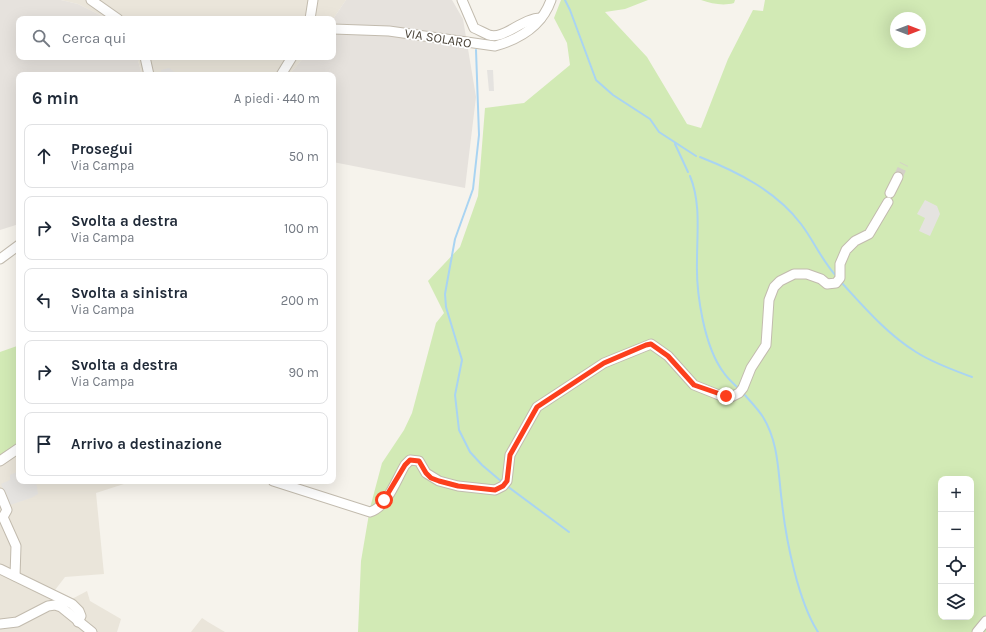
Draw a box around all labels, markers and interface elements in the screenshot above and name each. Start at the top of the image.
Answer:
north arrow [890,12,926,48]
search box [16,16,336,60]
street label: VIA SOLARO [403,25,473,51]
icon: search [30,27,52,49]
text: Cerca qui [62,29,126,47]
text: 6 min [32,88,79,108]
text: A piedi · 440 m [234,91,320,106]
text: Prosegui [71,140,133,158]
icon: ahead [33,145,55,167]
text: 50 m [289,149,319,164]
text: Via Campa [71,158,134,173]
text: Svolta a destra [71,212,178,230]
icon: right [33,217,55,239]
text: 100 m [284,221,319,236]
text: Via Campa [71,230,134,245]
text: Svolta a sinistra [71,284,188,302]
icon: left [33,289,55,311]
text: 200 m [281,293,319,308]
text: Via Campa [71,302,134,317]
text: Svolta a destra [71,356,178,374]
icon: right [33,361,55,383]
text: 90 m [288,365,319,380]
text: Via Campa [71,374,134,389]
route end [717,387,735,405]
icon: arrive [33,433,55,455]
text: Arrivo a destinazione [71,435,222,453]
map controls [938,476,974,620]
button: + [938,476,974,512]
route start [375,491,393,509]
button: − [938,512,974,548]
button: locate [938,548,974,584]
button: layers [938,584,974,620]

